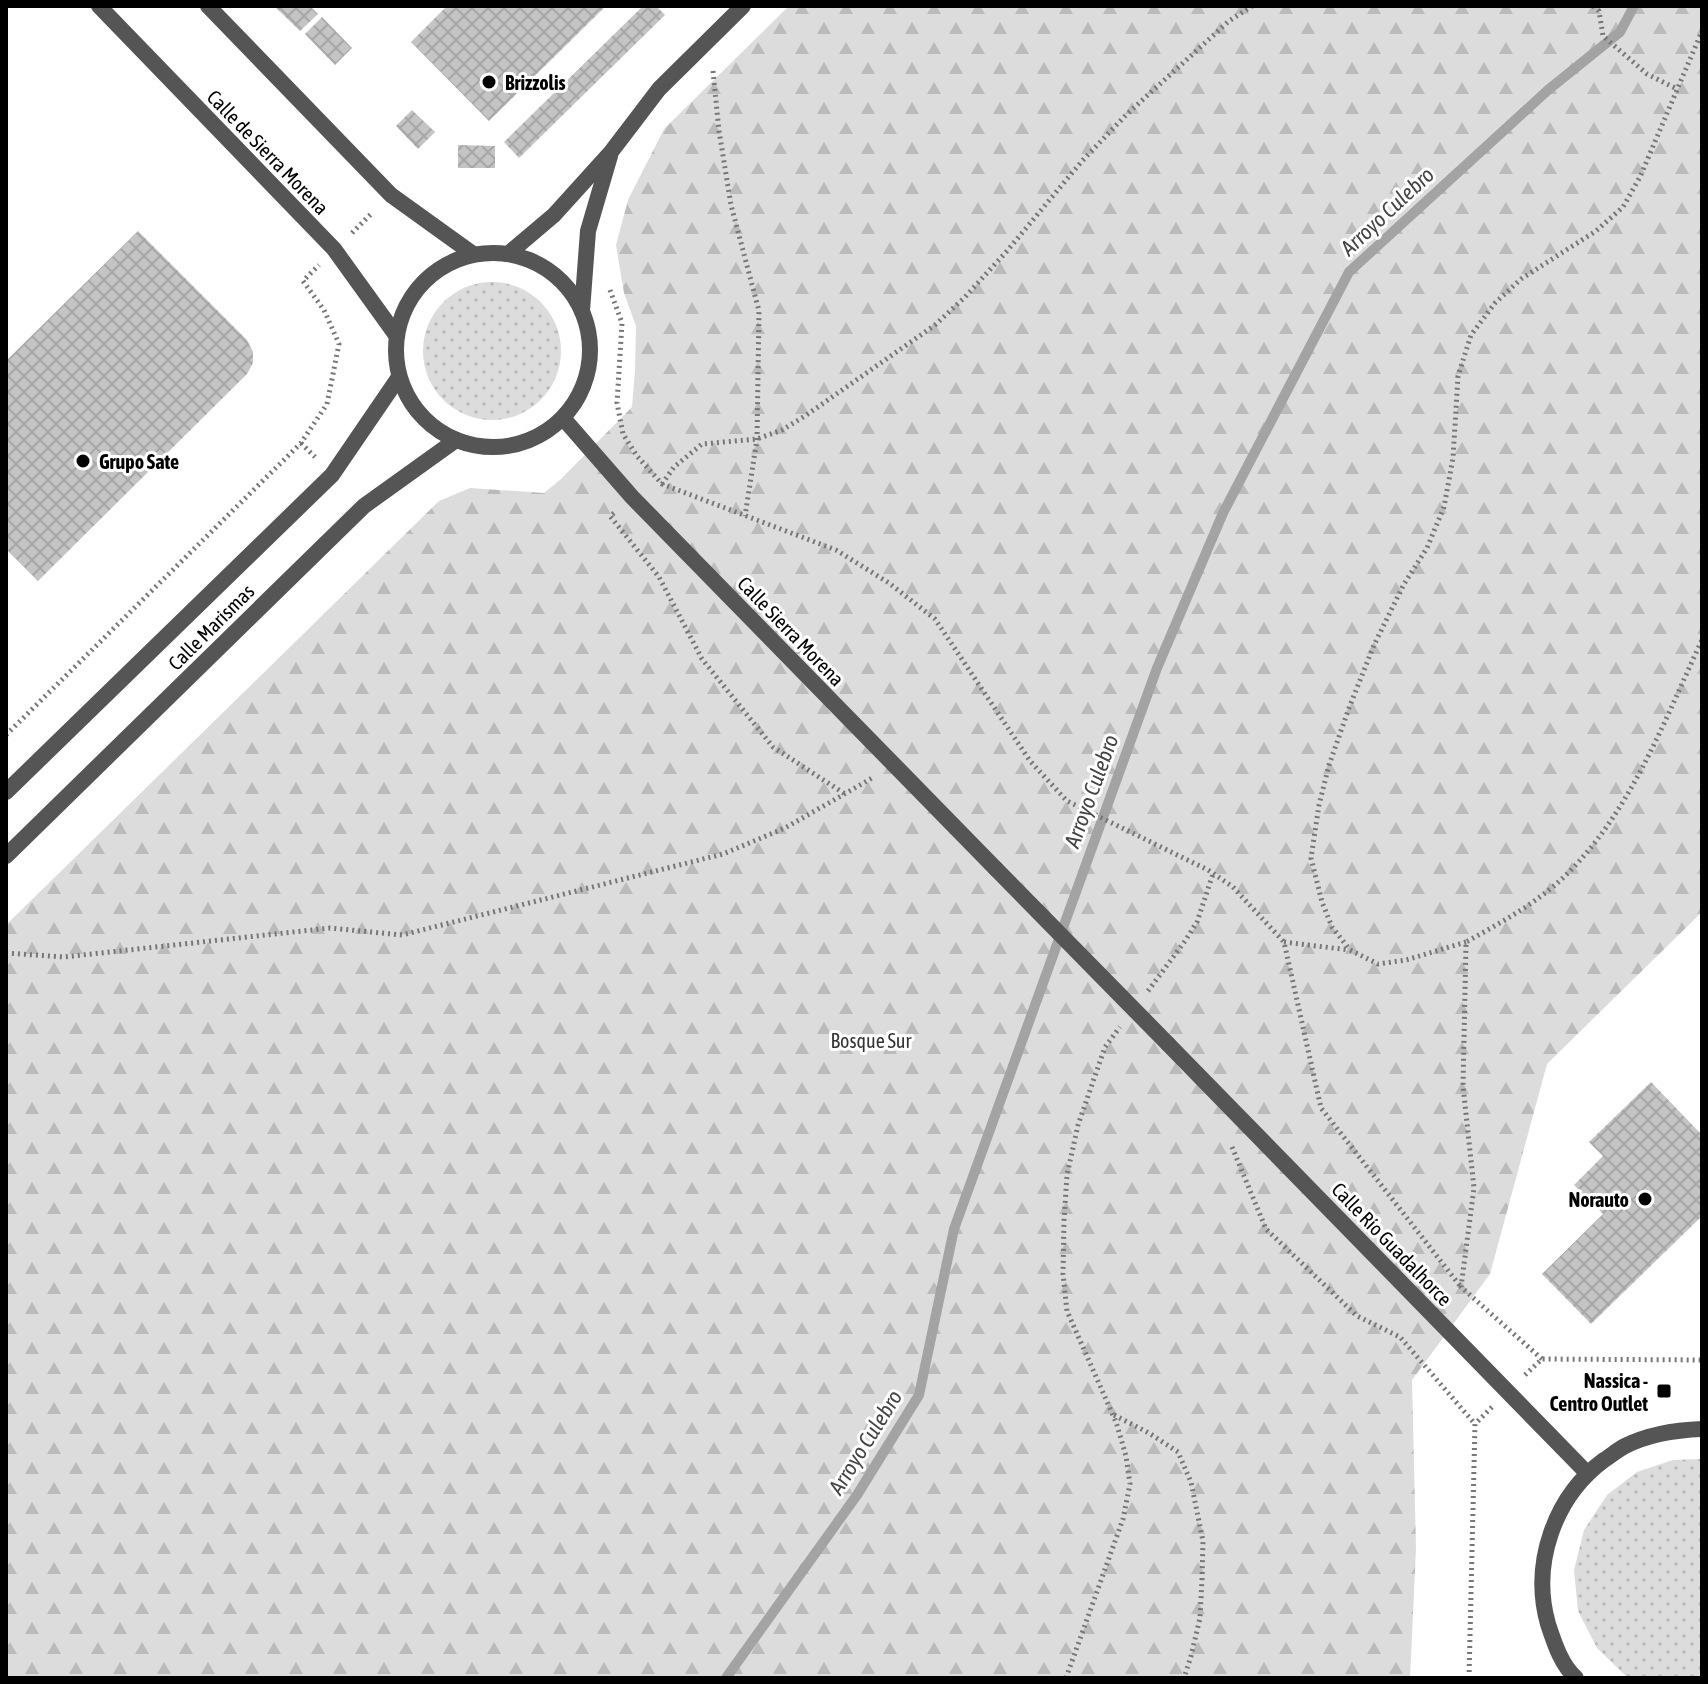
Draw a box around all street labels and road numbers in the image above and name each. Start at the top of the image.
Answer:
street label: Calle de Sierra Morena [203,85,333,219]
street label: Calle Sierra Morena [733,572,849,690]
street label: Calle Marismas [163,579,259,675]
street label: Calle Río Guadalhorce [1327,1178,1457,1310]

